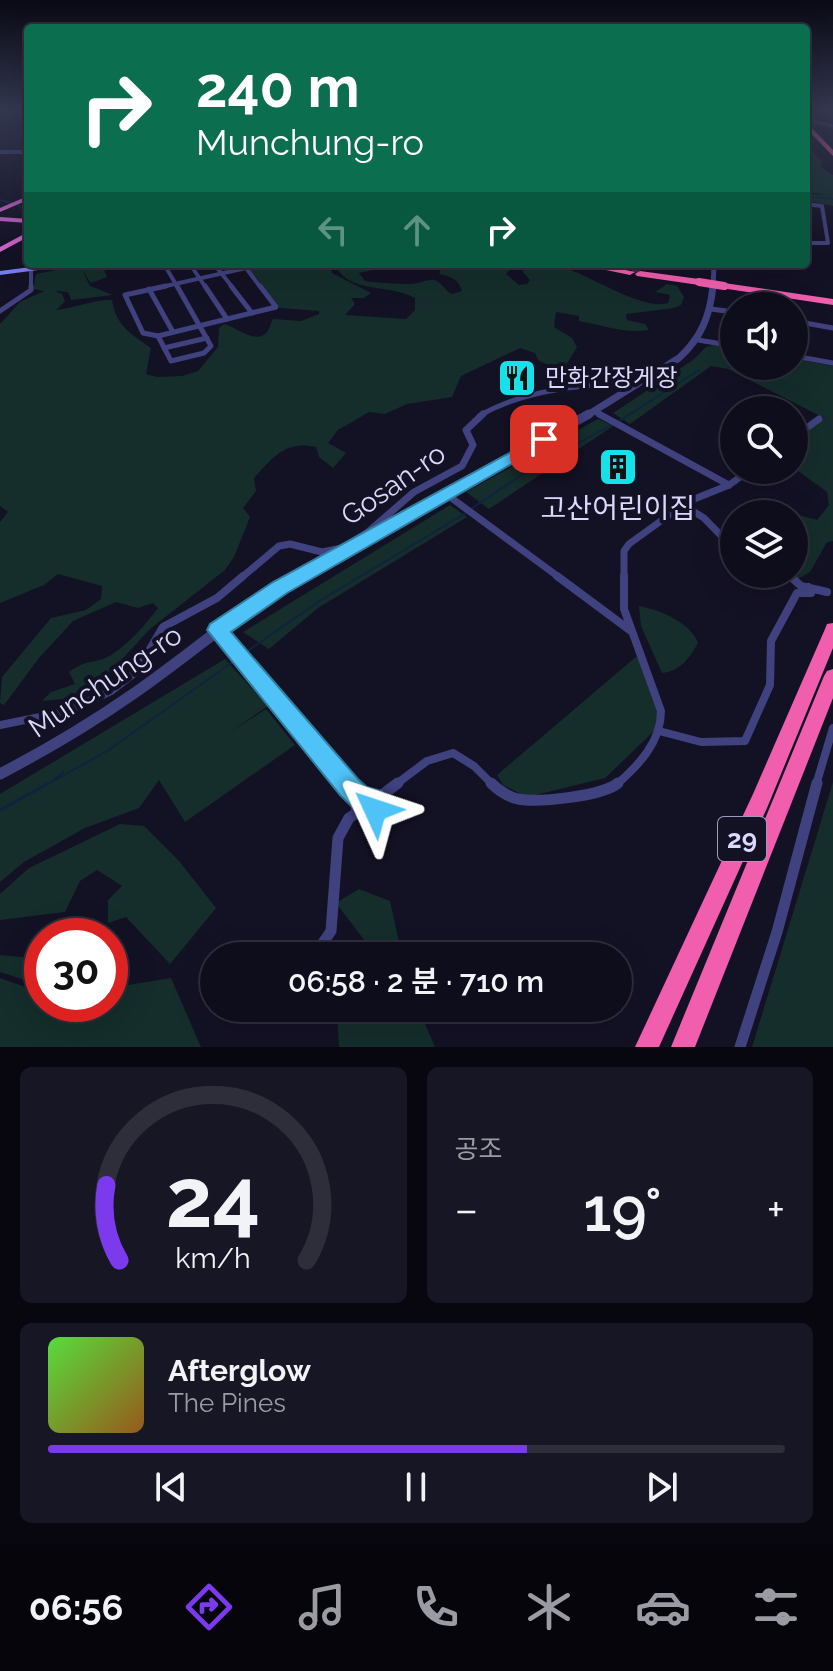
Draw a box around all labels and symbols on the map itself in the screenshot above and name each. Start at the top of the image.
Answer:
restaurant icon: 만화간장게장 [496,357,538,399]
place label: 만화간장게장 [545,363,677,392]
pin [510,405,578,473]
street label: Gosan-ro [335,437,452,532]
building icon: 고산어린이집 [597,446,639,488]
place label: 고산어린이집 [541,492,695,525]
street label: Munchung-ro [23,618,188,745]
position arrow [333,768,417,852]
road number: 29 [718,817,766,861]
speed limit sign: 30 [24,918,128,1022]

